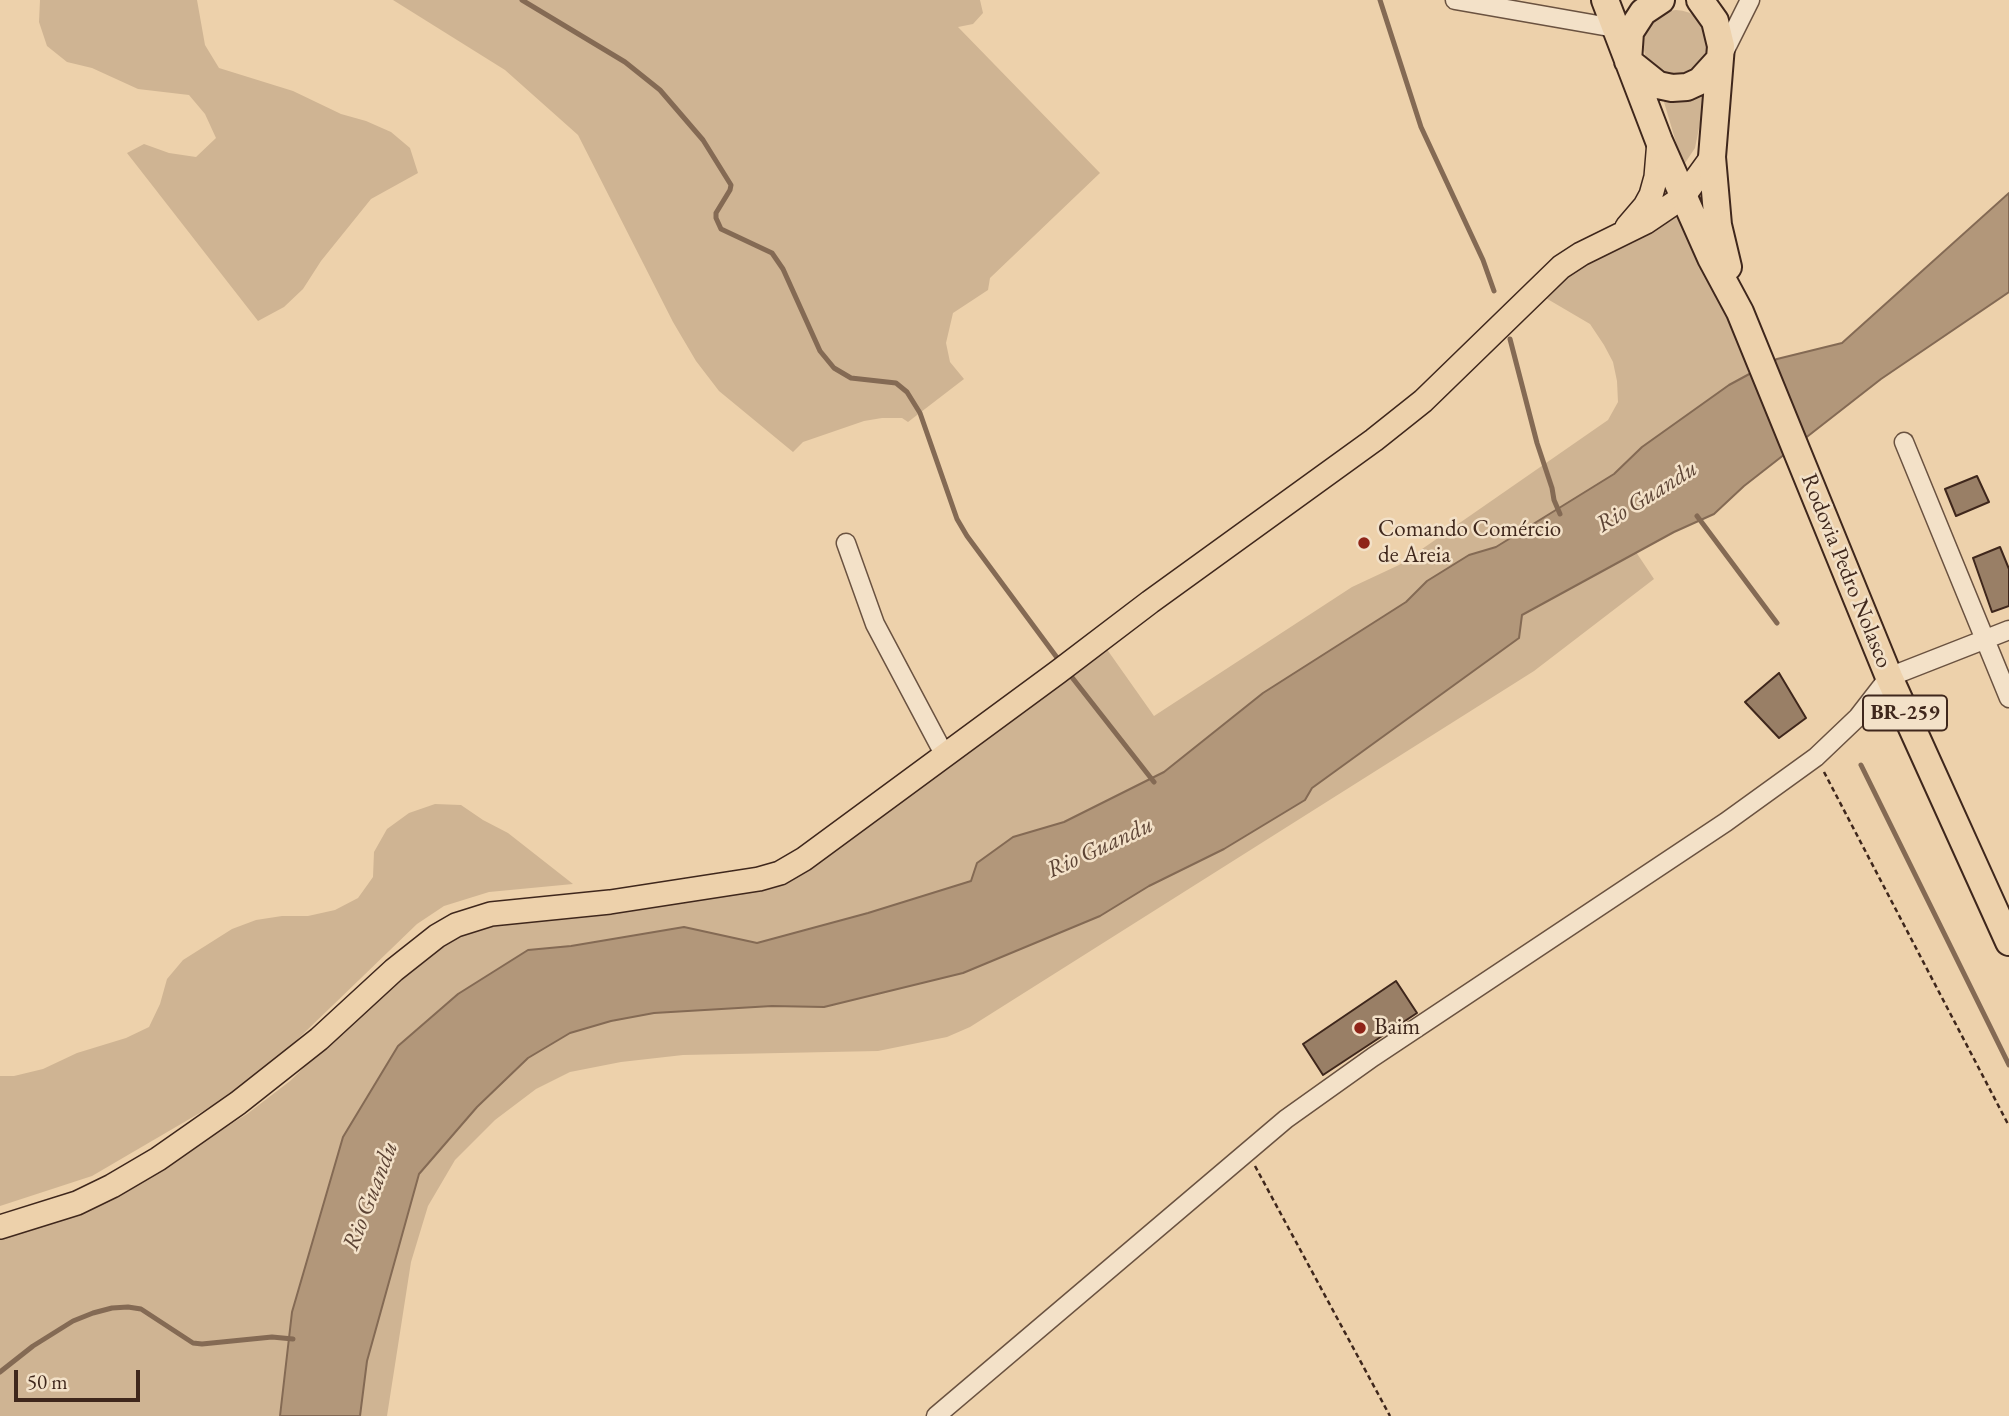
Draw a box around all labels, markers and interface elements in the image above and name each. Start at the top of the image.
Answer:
water label: Rio Guandu [1591,455,1703,539]
street label: Rodovia Pedro Nolasco [1794,470,1898,672]
place label: Comando Comércio de Areia [1378,516,1561,570]
marker: Comando Comércio de Areia [1356,535,1372,551]
road number: BR-259 [1863,696,1947,730]
water label: Rio Guandu [1042,811,1158,885]
place label: Baim [1374,1014,1420,1042]
marker: Baim [1352,1020,1368,1036]
water label: Rio Guandu [337,1138,405,1254]
scale bar [18,1356,144,1400]
text: 50 m [27,1368,68,1395]

